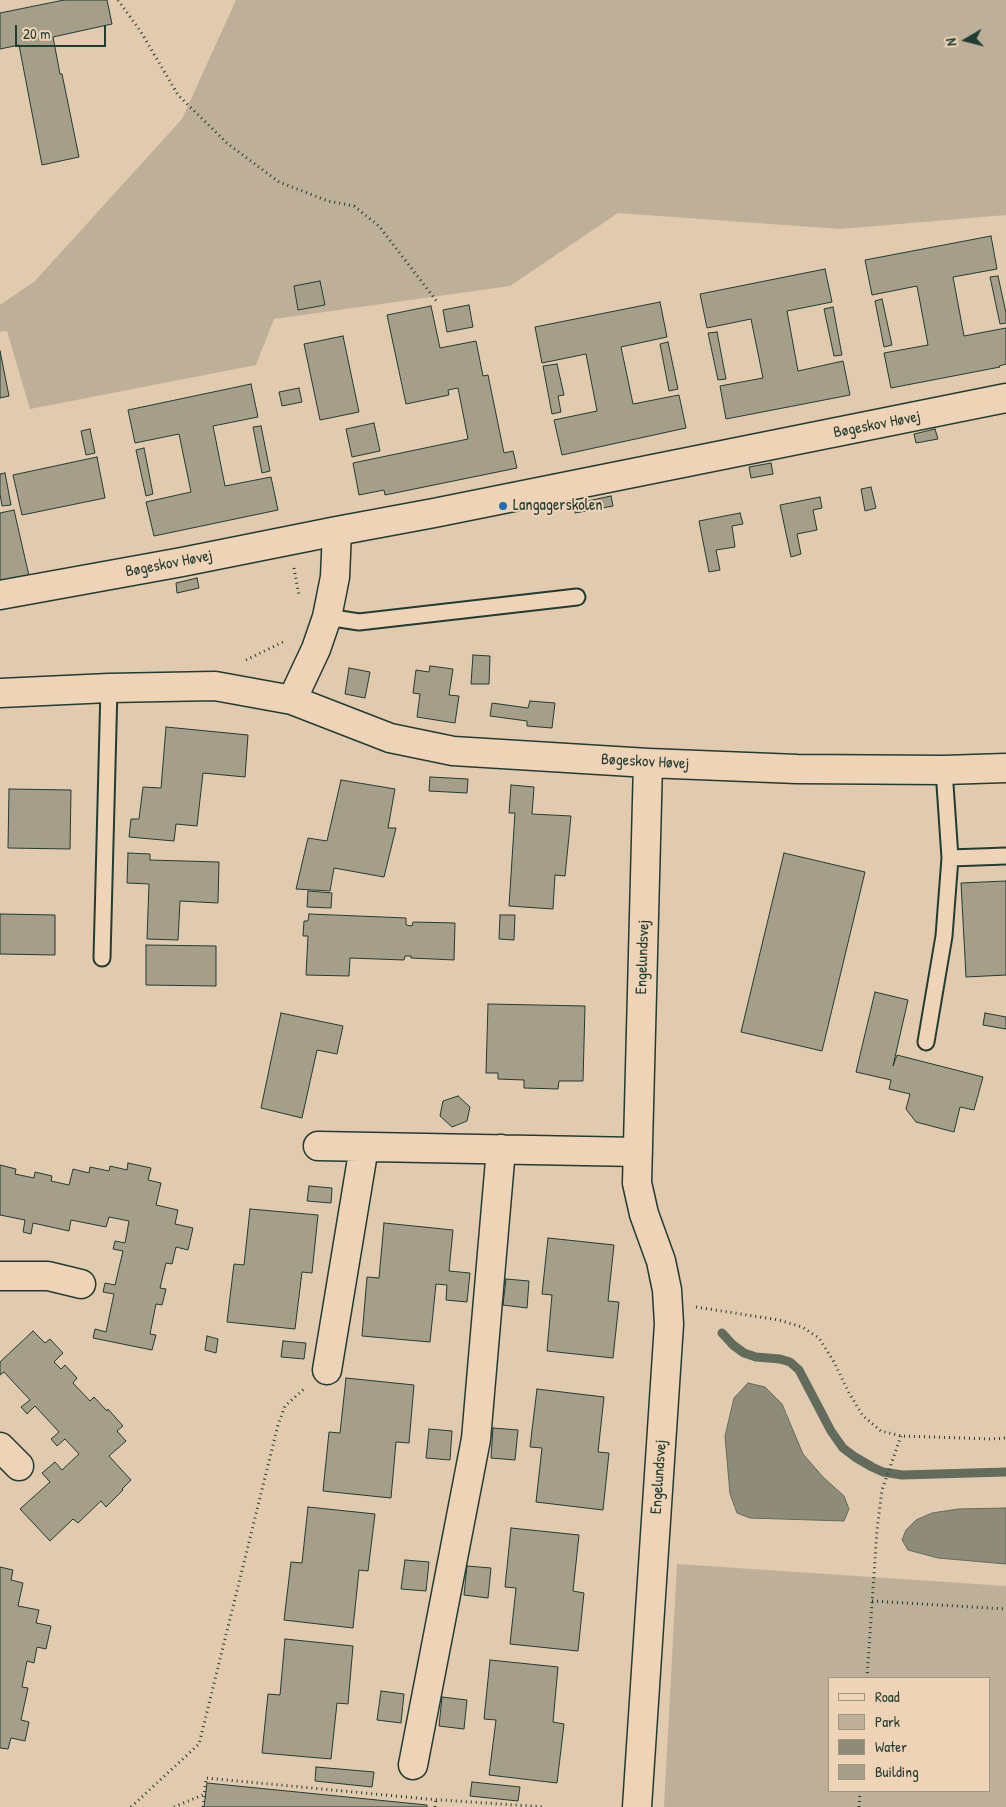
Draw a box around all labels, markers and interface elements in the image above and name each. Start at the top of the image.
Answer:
scale bar [18,15,109,47]
north arrow [941,15,991,65]
text: 20 m [23,23,50,44]
text: N [941,37,961,47]
street label: Bøgeskov Høvej [832,407,922,443]
place label: Langagerskolen [513,496,603,516]
marker: Langagerskolen [497,500,509,512]
street label: Bøgeskov Høvej [124,546,214,582]
street label: Bøgeskov Høvej [600,750,690,774]
street label: Engelundsvej [632,919,654,995]
street label: Engelundsvej [647,1439,671,1515]
legend [828,1677,991,1792]
text: Road [875,1686,900,1707]
text: Park [875,1711,900,1732]
text: Water [875,1736,907,1757]
text: Building [875,1761,919,1782]

